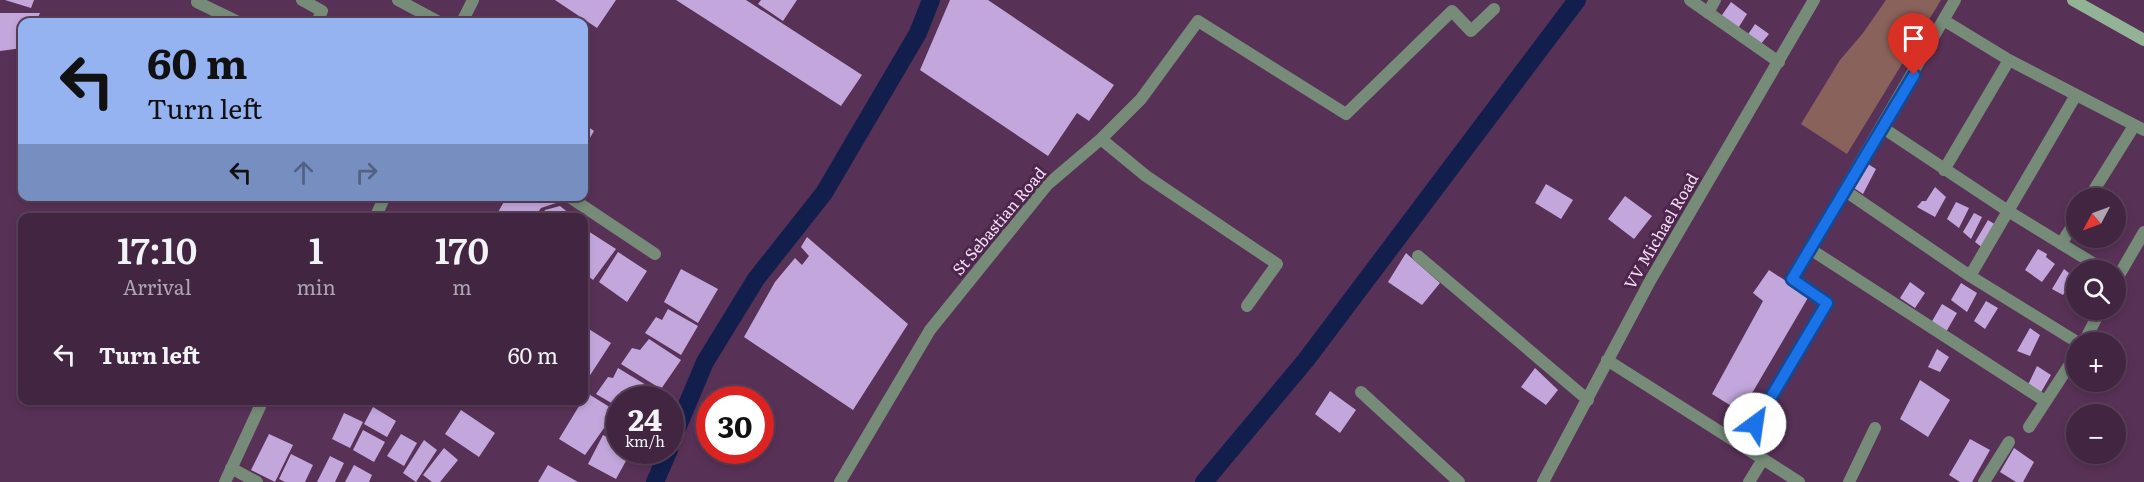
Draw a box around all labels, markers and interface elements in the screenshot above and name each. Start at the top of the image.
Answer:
pin [1888,13,1939,75]
icon: arrive [1897,22,1930,55]
text: 60 m [147,30,248,92]
icon: left [48,42,126,120]
text: Turn left [147,87,262,127]
icon: left [224,156,257,189]
icon: ahead [287,156,320,189]
icon: right [350,156,383,189]
street label: St Sebastian Road [946,161,1051,280]
street label: VV Michael Road [1617,168,1703,293]
north arrow [2066,188,2126,248]
map controls [2066,188,2126,464]
text: 17:10 [117,222,197,275]
text: 1 [309,222,323,275]
text: 170 [435,222,489,275]
button: search [2066,260,2126,320]
text: Arrival [123,271,191,301]
text: min [296,271,336,301]
text: m [452,271,472,301]
button: + [2066,332,2126,392]
icon: left [48,338,81,371]
text: Turn left [99,338,200,371]
text: 60 m [508,338,558,371]
speed limit sign: 30 [696,386,774,464]
position arrow [1723,392,1787,456]
text: 24 [628,396,662,440]
button: − [2066,404,2126,464]
text: km/h [625,429,665,452]

